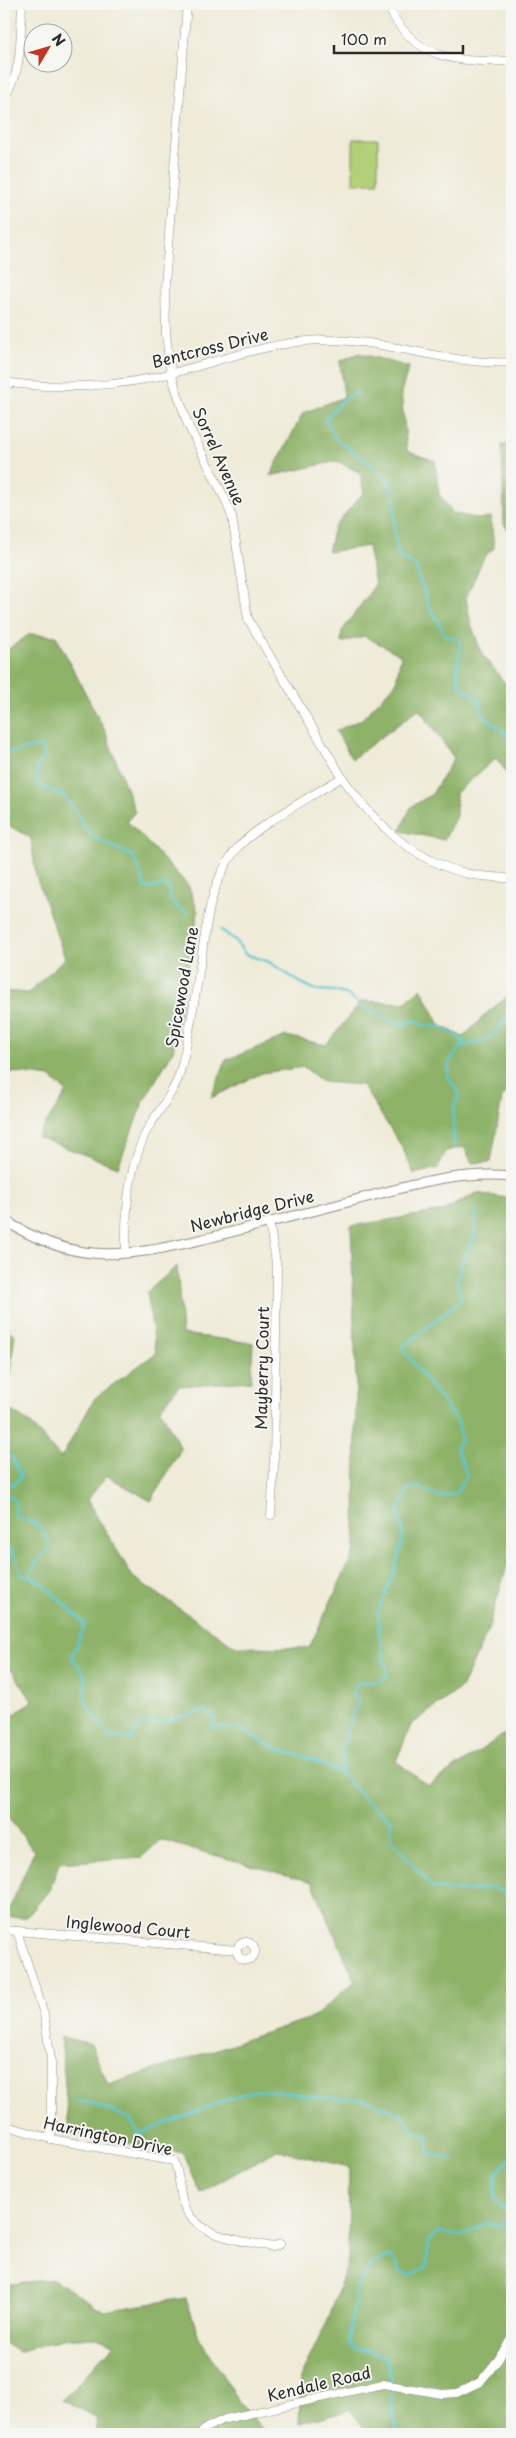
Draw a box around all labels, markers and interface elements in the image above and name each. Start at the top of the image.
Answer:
north arrow [22,22,72,72]
scale bar [334,22,462,54]
text: 100 m [341,27,387,50]
text: N [47,29,70,51]
street label: Bentcross Drive [149,321,270,373]
street label: Sorrel Avenue [188,403,252,509]
street label: Spicewood Lane [159,924,203,1049]
street label: Newbridge Drive [187,1183,316,1237]
street label: Mayberry Court [248,1306,274,1430]
street label: Inglewood Court [65,1909,192,1943]
street label: Harrington Drive [41,2110,175,2160]
street label: Kendale Road [265,2359,373,2407]

